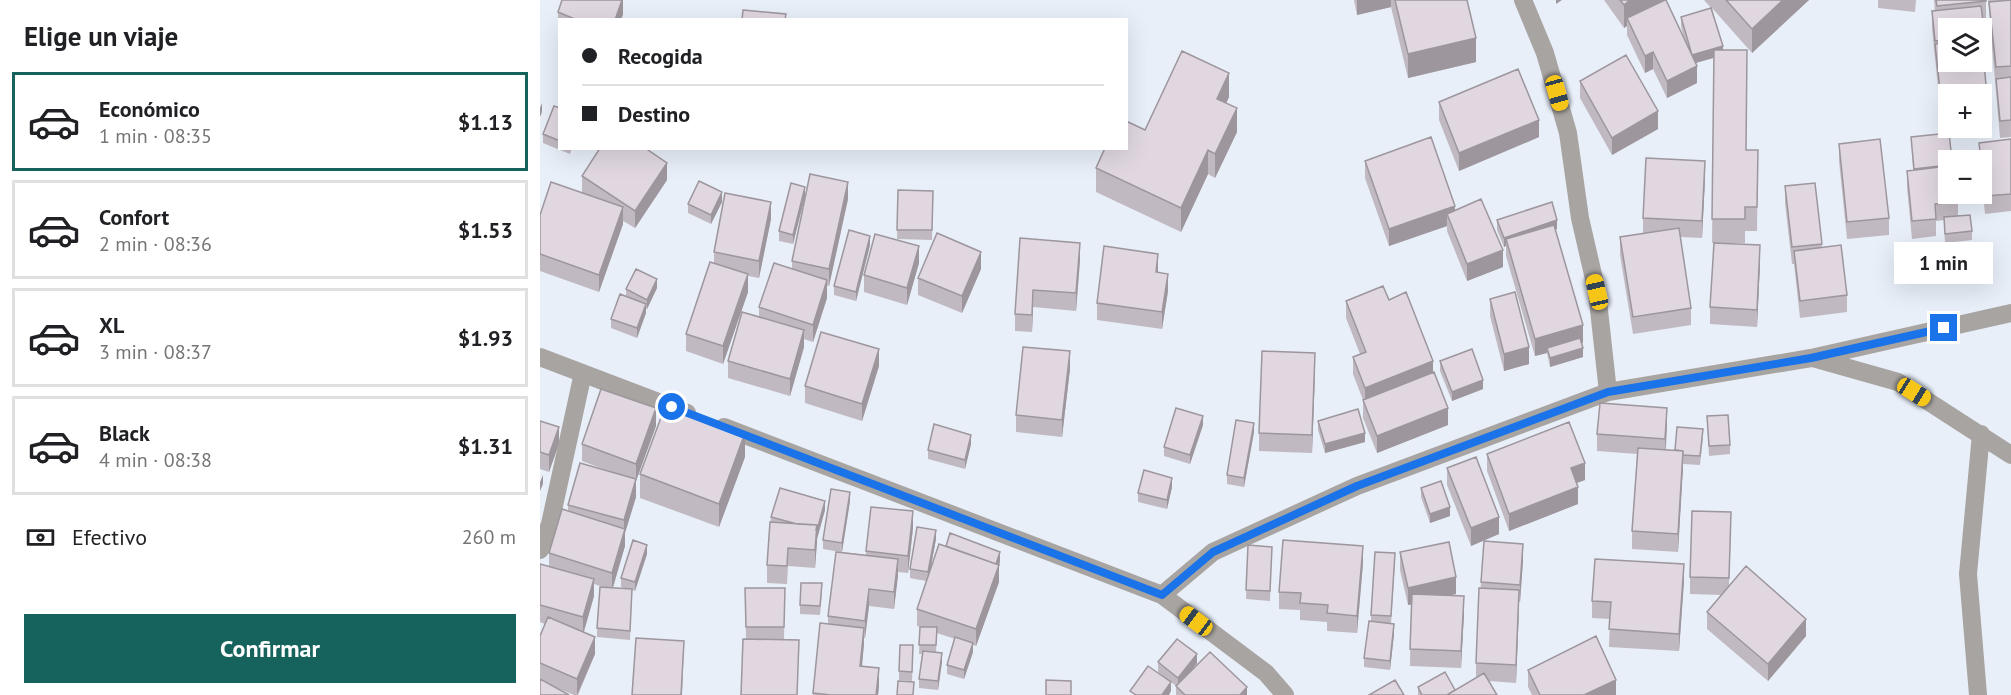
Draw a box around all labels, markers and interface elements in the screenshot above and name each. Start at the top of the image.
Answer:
map controls [1938,18,1992,204]
button: layers [1938,18,1992,72]
text: Elige un viaje [24,19,178,53]
text: Recogida [618,42,703,70]
car [1543,73,1571,113]
button: + [1938,84,1992,138]
icon: car [27,95,81,149]
text: Económico [99,95,200,123]
text: Destino [618,100,690,128]
text: $1.13 [458,108,513,136]
text: 1 min · 08:35 [99,123,212,149]
button: − [1938,150,1992,204]
icon: car [27,203,81,257]
text: Confort [99,203,169,231]
text: $1.53 [458,216,513,244]
text: 2 min · 08:36 [99,231,212,257]
callout: 1 min [1894,241,1994,283]
text: 1 min [1919,250,1968,276]
car [1584,272,1610,312]
icon: car [27,311,81,365]
text: XL [99,311,124,339]
route end [1930,314,1957,341]
text: $1.93 [458,324,513,352]
text: 3 min · 08:37 [99,339,212,365]
car [1894,375,1934,409]
route start [658,393,685,420]
icon: car [27,419,81,473]
text: Black [99,419,150,447]
text: $1.31 [458,432,513,460]
text: 4 min · 08:38 [99,447,212,473]
icon: cash [24,521,57,554]
text: Efectivo [72,523,147,551]
text: 260 m [462,524,516,550]
car [1176,603,1216,639]
button: Confirmar [24,614,516,683]

